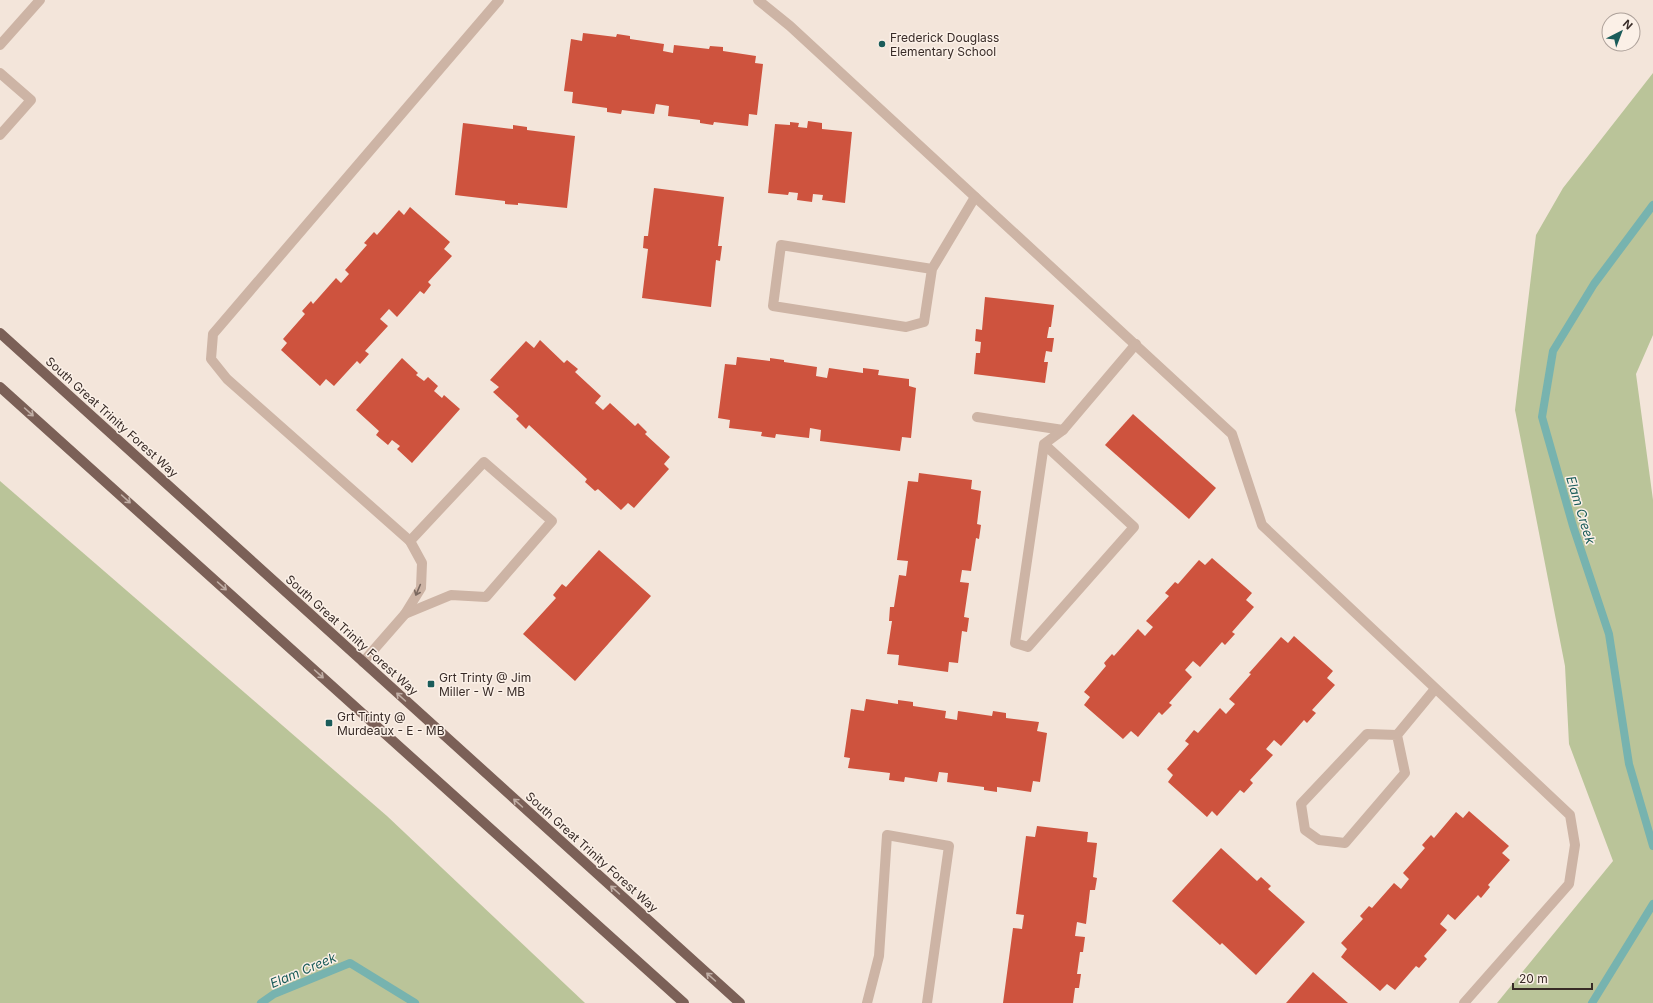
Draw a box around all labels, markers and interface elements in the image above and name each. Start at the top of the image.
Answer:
north arrow [1601,12,1641,52]
text: N [1620,17,1635,33]
place label: Frederick Douglass Elementary School [890,30,999,59]
marker: Frederick Douglass Elementary School [877,39,887,49]
street label: South Great Trinity Forest Way [43,354,182,481]
one-way arrow [24,408,35,417]
water label: Elam Creek [1563,474,1599,547]
one-way arrow [121,495,131,504]
street label: South Great Trinity Forest Way [283,572,422,699]
one-way arrow [217,582,228,591]
one-way arrow [414,584,422,596]
one-way arrow [314,669,324,678]
place label: Grt Trinty @ Jim Miller - W - MB [439,670,531,699]
marker: Grt Trinty @ Jim Miller - W - MB [426,679,436,689]
one-way arrow [396,692,406,701]
place label: Grt Trinty @ Murdeaux - E - MB [337,709,445,738]
marker: Grt Trinty @ Murdeaux - E - MB [324,718,334,728]
street label: South Great Trinity Forest Way [523,789,662,916]
one-way arrow [513,798,523,807]
one-way arrow [609,885,620,894]
water label: Elam Creek [268,949,339,991]
scale bar [1513,965,1592,991]
text: 20 m [1519,971,1548,986]
one-way arrow [706,972,716,982]

